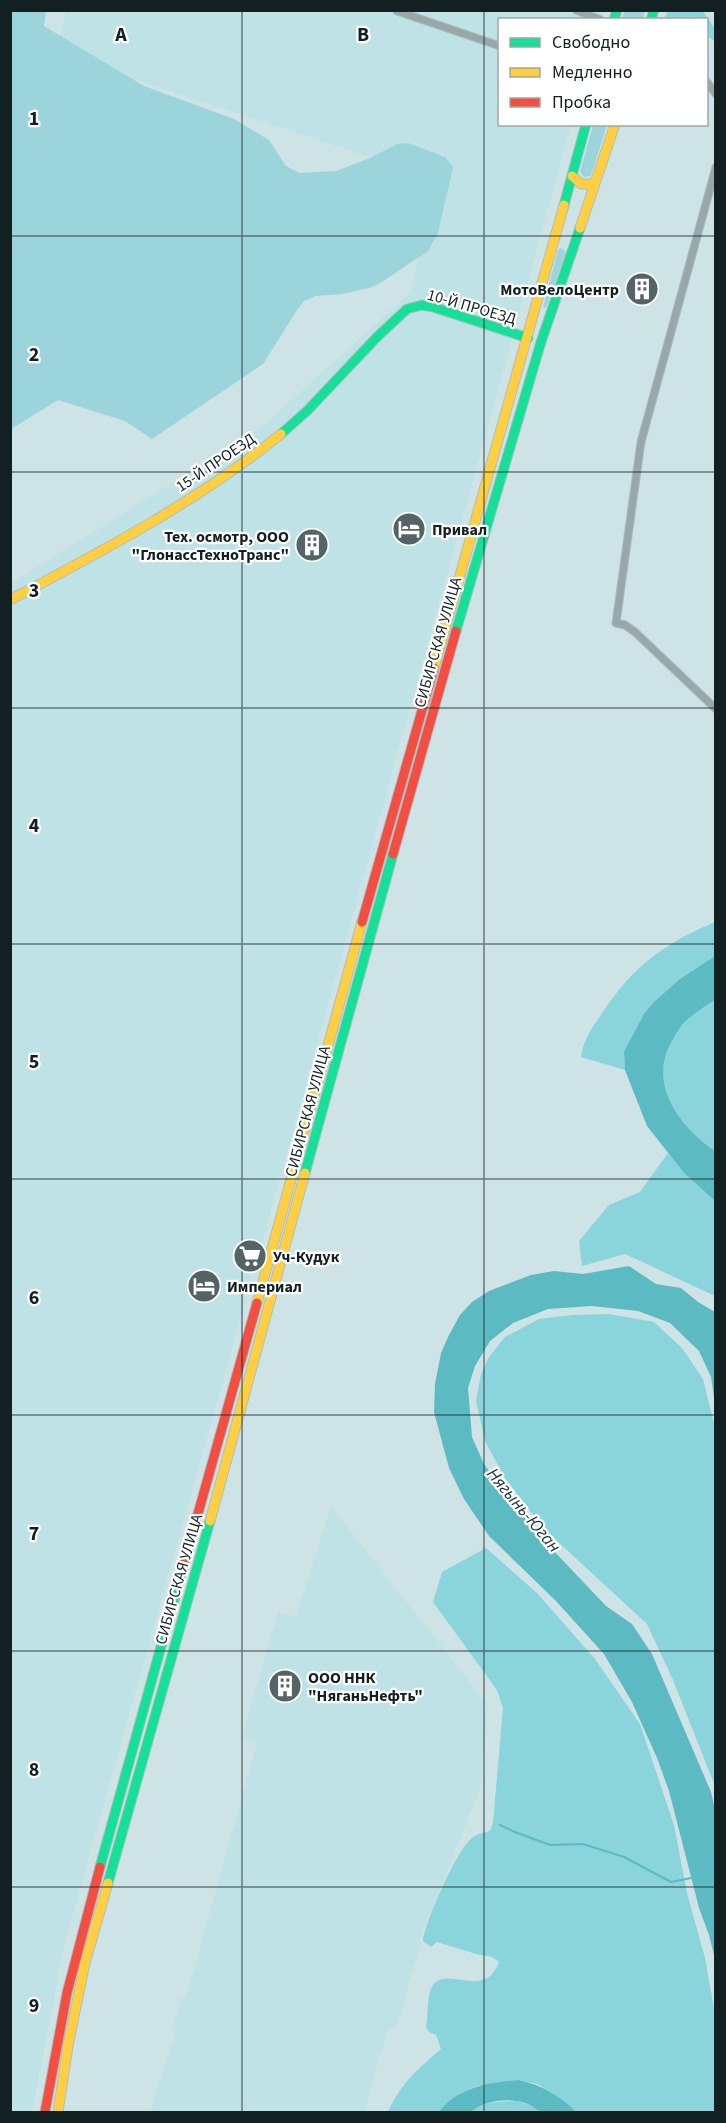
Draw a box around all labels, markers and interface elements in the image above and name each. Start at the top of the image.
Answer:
legend [498,18,708,126]
text: A [114,21,127,49]
text: B [357,21,369,49]
text: Свободно [552,30,630,55]
text: Медленно [552,60,632,85]
text: Пробка [552,90,611,115]
text: 1 [29,105,39,133]
building icon: МотоВелоЦентр [624,271,660,307]
place label: МотоВелоЦентр [500,279,619,301]
street label: 10-Й ПРОЕЗД [425,284,519,330]
text: 2 [29,341,39,369]
street label: 15-Й ПРОЕЗД [171,428,260,498]
hotel icon: Привал [391,511,427,547]
place label: Привал [432,519,487,541]
place label: Тех. осмотр, ООО "ГлонассТехноТранс" [132,526,289,566]
building icon: Тех. осмотр, ООО "ГлонассТехноТранс" [294,527,330,563]
street label: СИБИРСКАЯ УЛИЦА [409,574,467,710]
text: 3 [29,577,39,605]
text: 4 [29,812,40,840]
street label: СИБИРСКАЯ УЛИЦА [280,1043,336,1179]
text: 5 [29,1048,39,1076]
supermarket icon: Уч-Кудук [232,1238,268,1274]
place label: Уч-Кудук [273,1246,340,1268]
hotel icon: Империал [186,1268,222,1304]
place label: Империал [227,1276,302,1298]
text: 6 [29,1284,39,1312]
water label: Нягынь-Юган [481,1462,567,1558]
street label: СИБИРСКАЯ УЛИЦА [150,1511,208,1647]
text: 7 [29,1520,39,1548]
place label: ООО ННК "НяганьНефть" [308,1667,423,1707]
building icon: ООО ННК "НяганьНефть" [267,1668,303,1704]
text: 8 [29,1756,39,1784]
text: 9 [29,1992,39,2020]

